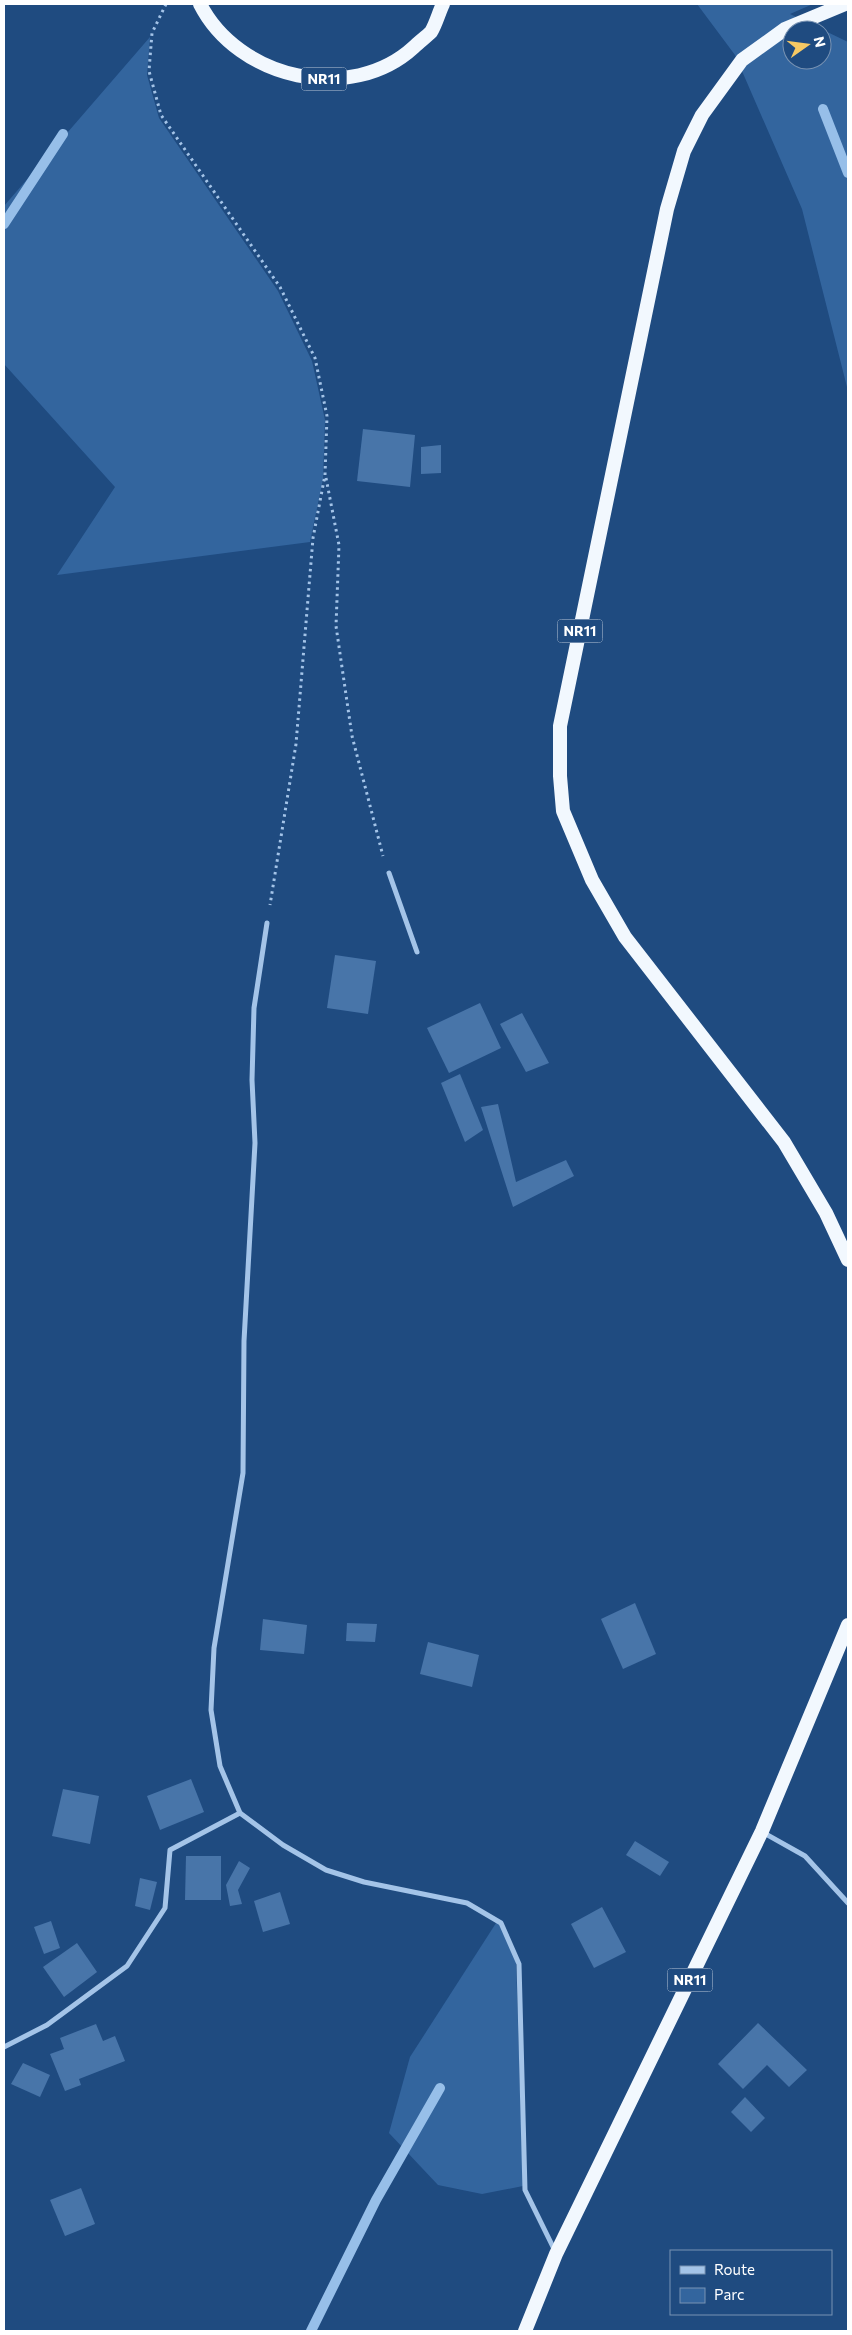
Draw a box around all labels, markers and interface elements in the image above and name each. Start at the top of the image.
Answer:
north arrow [782,20,832,70]
text: N [811,35,830,49]
road number: NR11 [302,68,346,90]
road number: NR11 [558,620,602,642]
road number: NR11 [668,1968,712,1992]
legend [670,2250,832,2315]
text: Route [714,2260,755,2278]
text: Parc [714,2285,744,2303]

